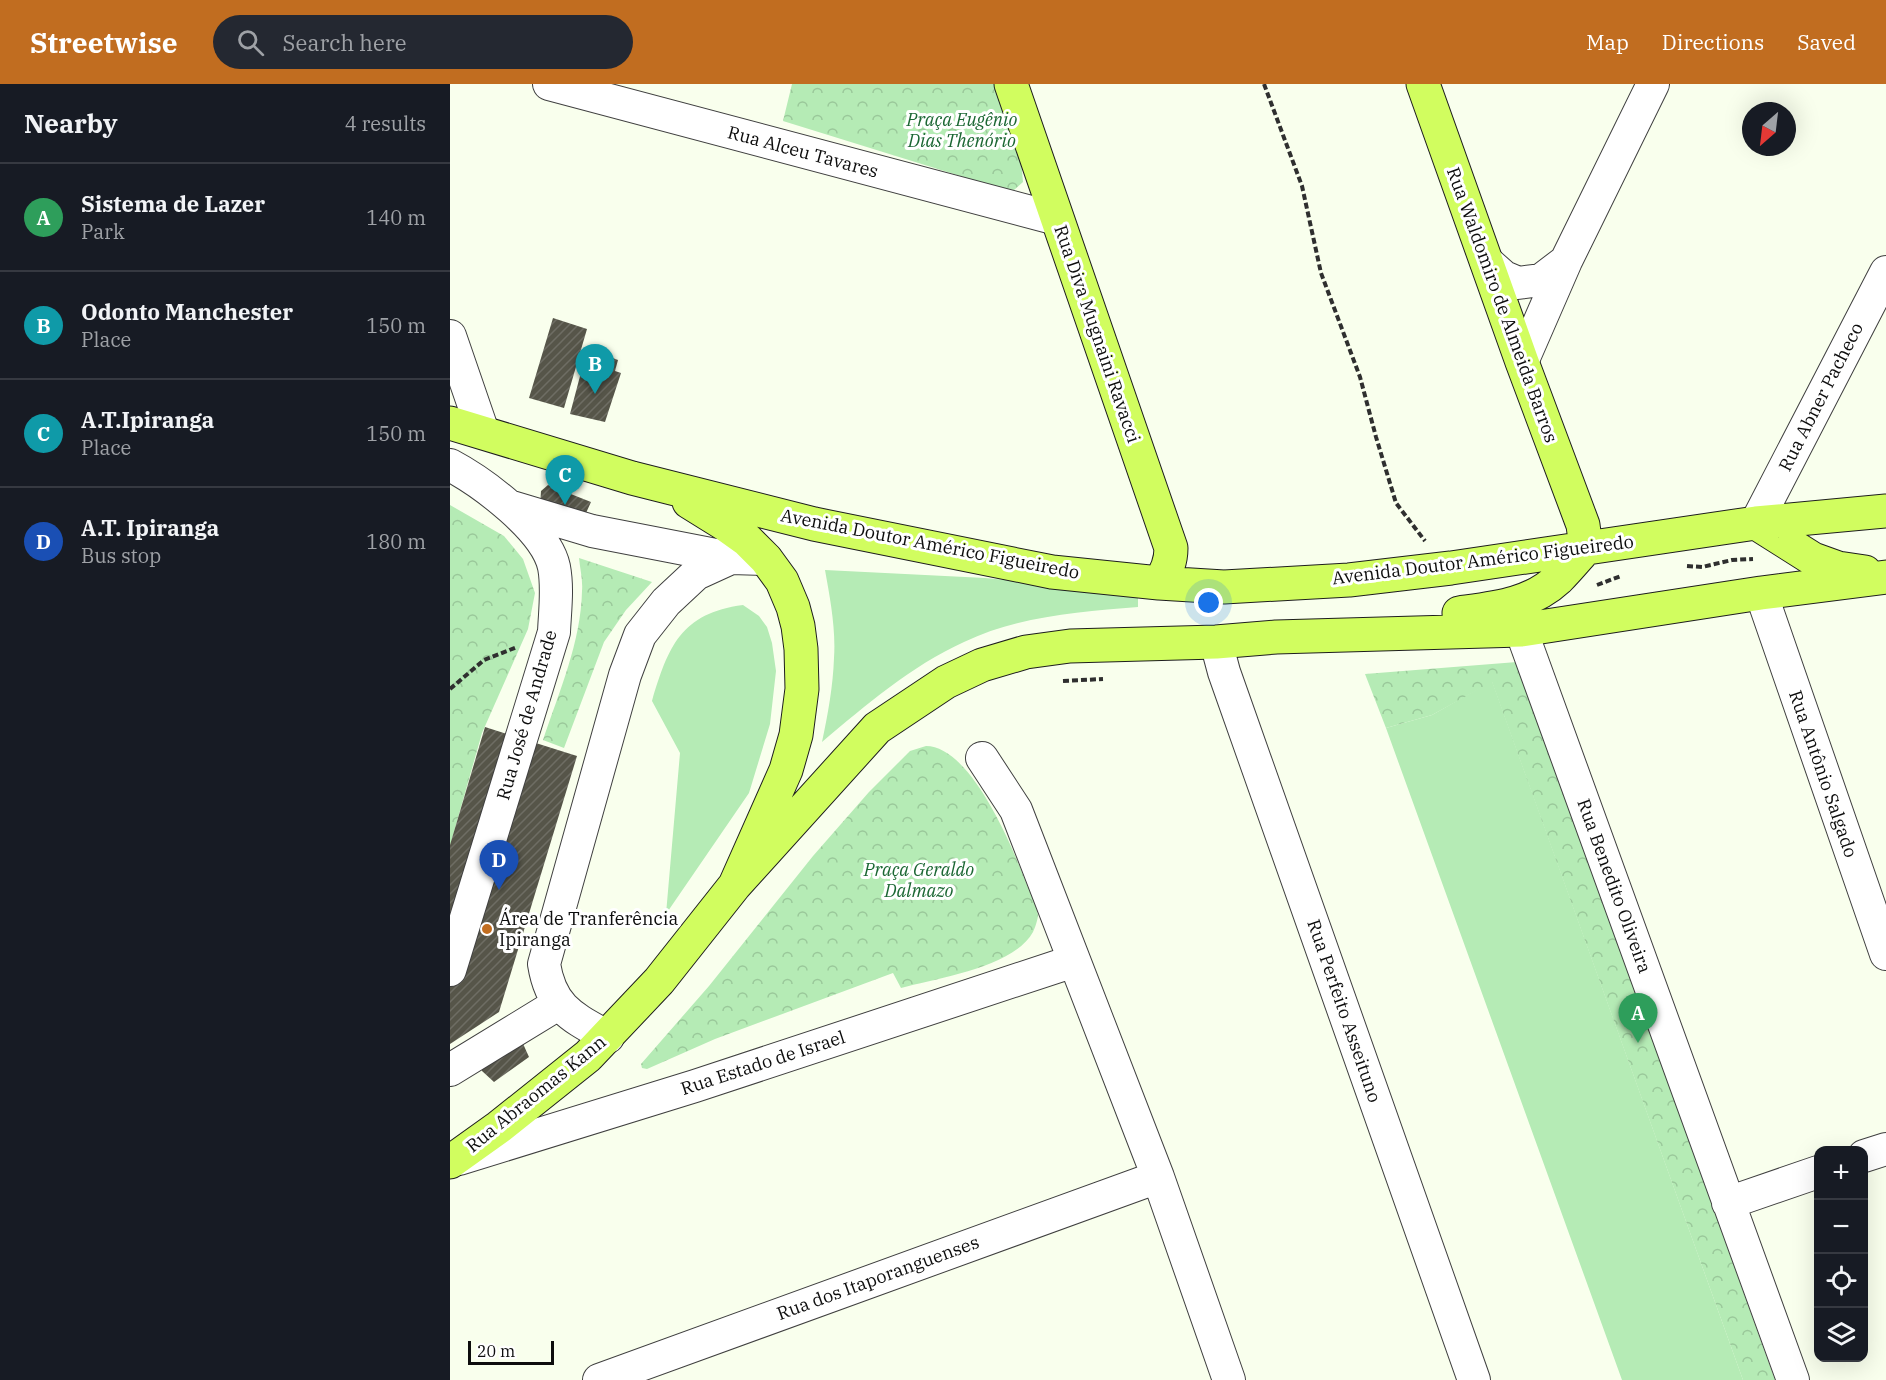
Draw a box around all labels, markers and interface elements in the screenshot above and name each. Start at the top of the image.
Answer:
search box [213,15,633,69]
text: Streetwise [30,24,177,61]
icon: search [234,26,267,59]
text: Search here [282,28,406,57]
text: Map [1586,28,1629,56]
text: Directions [1662,28,1764,56]
text: Saved [1797,28,1856,56]
north arrow [1742,102,1796,156]
text: Nearby [24,106,118,140]
park label: Praça Eugênio Dias Thenório [906,108,1017,152]
text: 4 results [345,110,426,137]
street label: Rua Alceu Tavares [725,120,881,183]
street label: Rua Waldomiro de Almeida Barros [1442,164,1563,446]
text: Sistema de Lazer [81,189,265,218]
text: A [37,204,50,231]
text: 140 m [366,204,426,231]
text: Park [81,218,125,245]
street label: Rua Diva Mugnaini Ravacci [1049,222,1146,446]
text: Odonto Manchester [81,297,293,326]
text: B [36,312,51,339]
text: 150 m [366,312,426,339]
street label: Rua Abner Pacheco [1773,319,1868,475]
text: Place [81,326,131,353]
pin: B [576,344,614,394]
text: A.T.Ipiranga [81,405,214,434]
text: C [37,420,50,447]
text: 150 m [366,420,426,447]
text: Place [81,434,131,461]
pin: C [546,456,584,505]
street label: Avenida Doutor Américo Figueiredo [779,503,1081,584]
text: A.T. Ipiranga [81,513,219,542]
text: D [36,528,51,555]
text: 180 m [366,528,426,555]
street label: Avenida Doutor Américo Figueiredo [1331,530,1635,589]
text: Bus stop [81,542,161,569]
your location [1194,588,1223,617]
street label: Rua José de Andrade [491,627,562,803]
street label: Rua Antônio Salgado [1784,687,1863,861]
street label: Rua Benedito Oliveira [1572,795,1657,976]
pin: D [479,840,518,890]
park label: Praça Geraldo Dalmazo [863,858,974,902]
place label: Área de Tranferência Ipiranga [499,907,678,951]
street label: Rua Perfeito Asseituno [1302,916,1387,1105]
marker: Área de Tranferência Ipiranga [480,922,494,936]
pin: A [1618,994,1658,1043]
street label: Rua Estado de Israel [678,1025,848,1100]
street label: Rua Abraomas Kann [461,1030,610,1157]
map controls [1814,1146,1868,1362]
button: + [1814,1146,1868,1200]
button: − [1814,1200,1868,1254]
street label: Rua dos Itaporanguenses [774,1230,982,1325]
button: locate [1814,1254,1868,1308]
button: layers [1814,1308,1868,1362]
scale bar [468,1338,554,1366]
text: 20 m [477,1341,515,1361]

